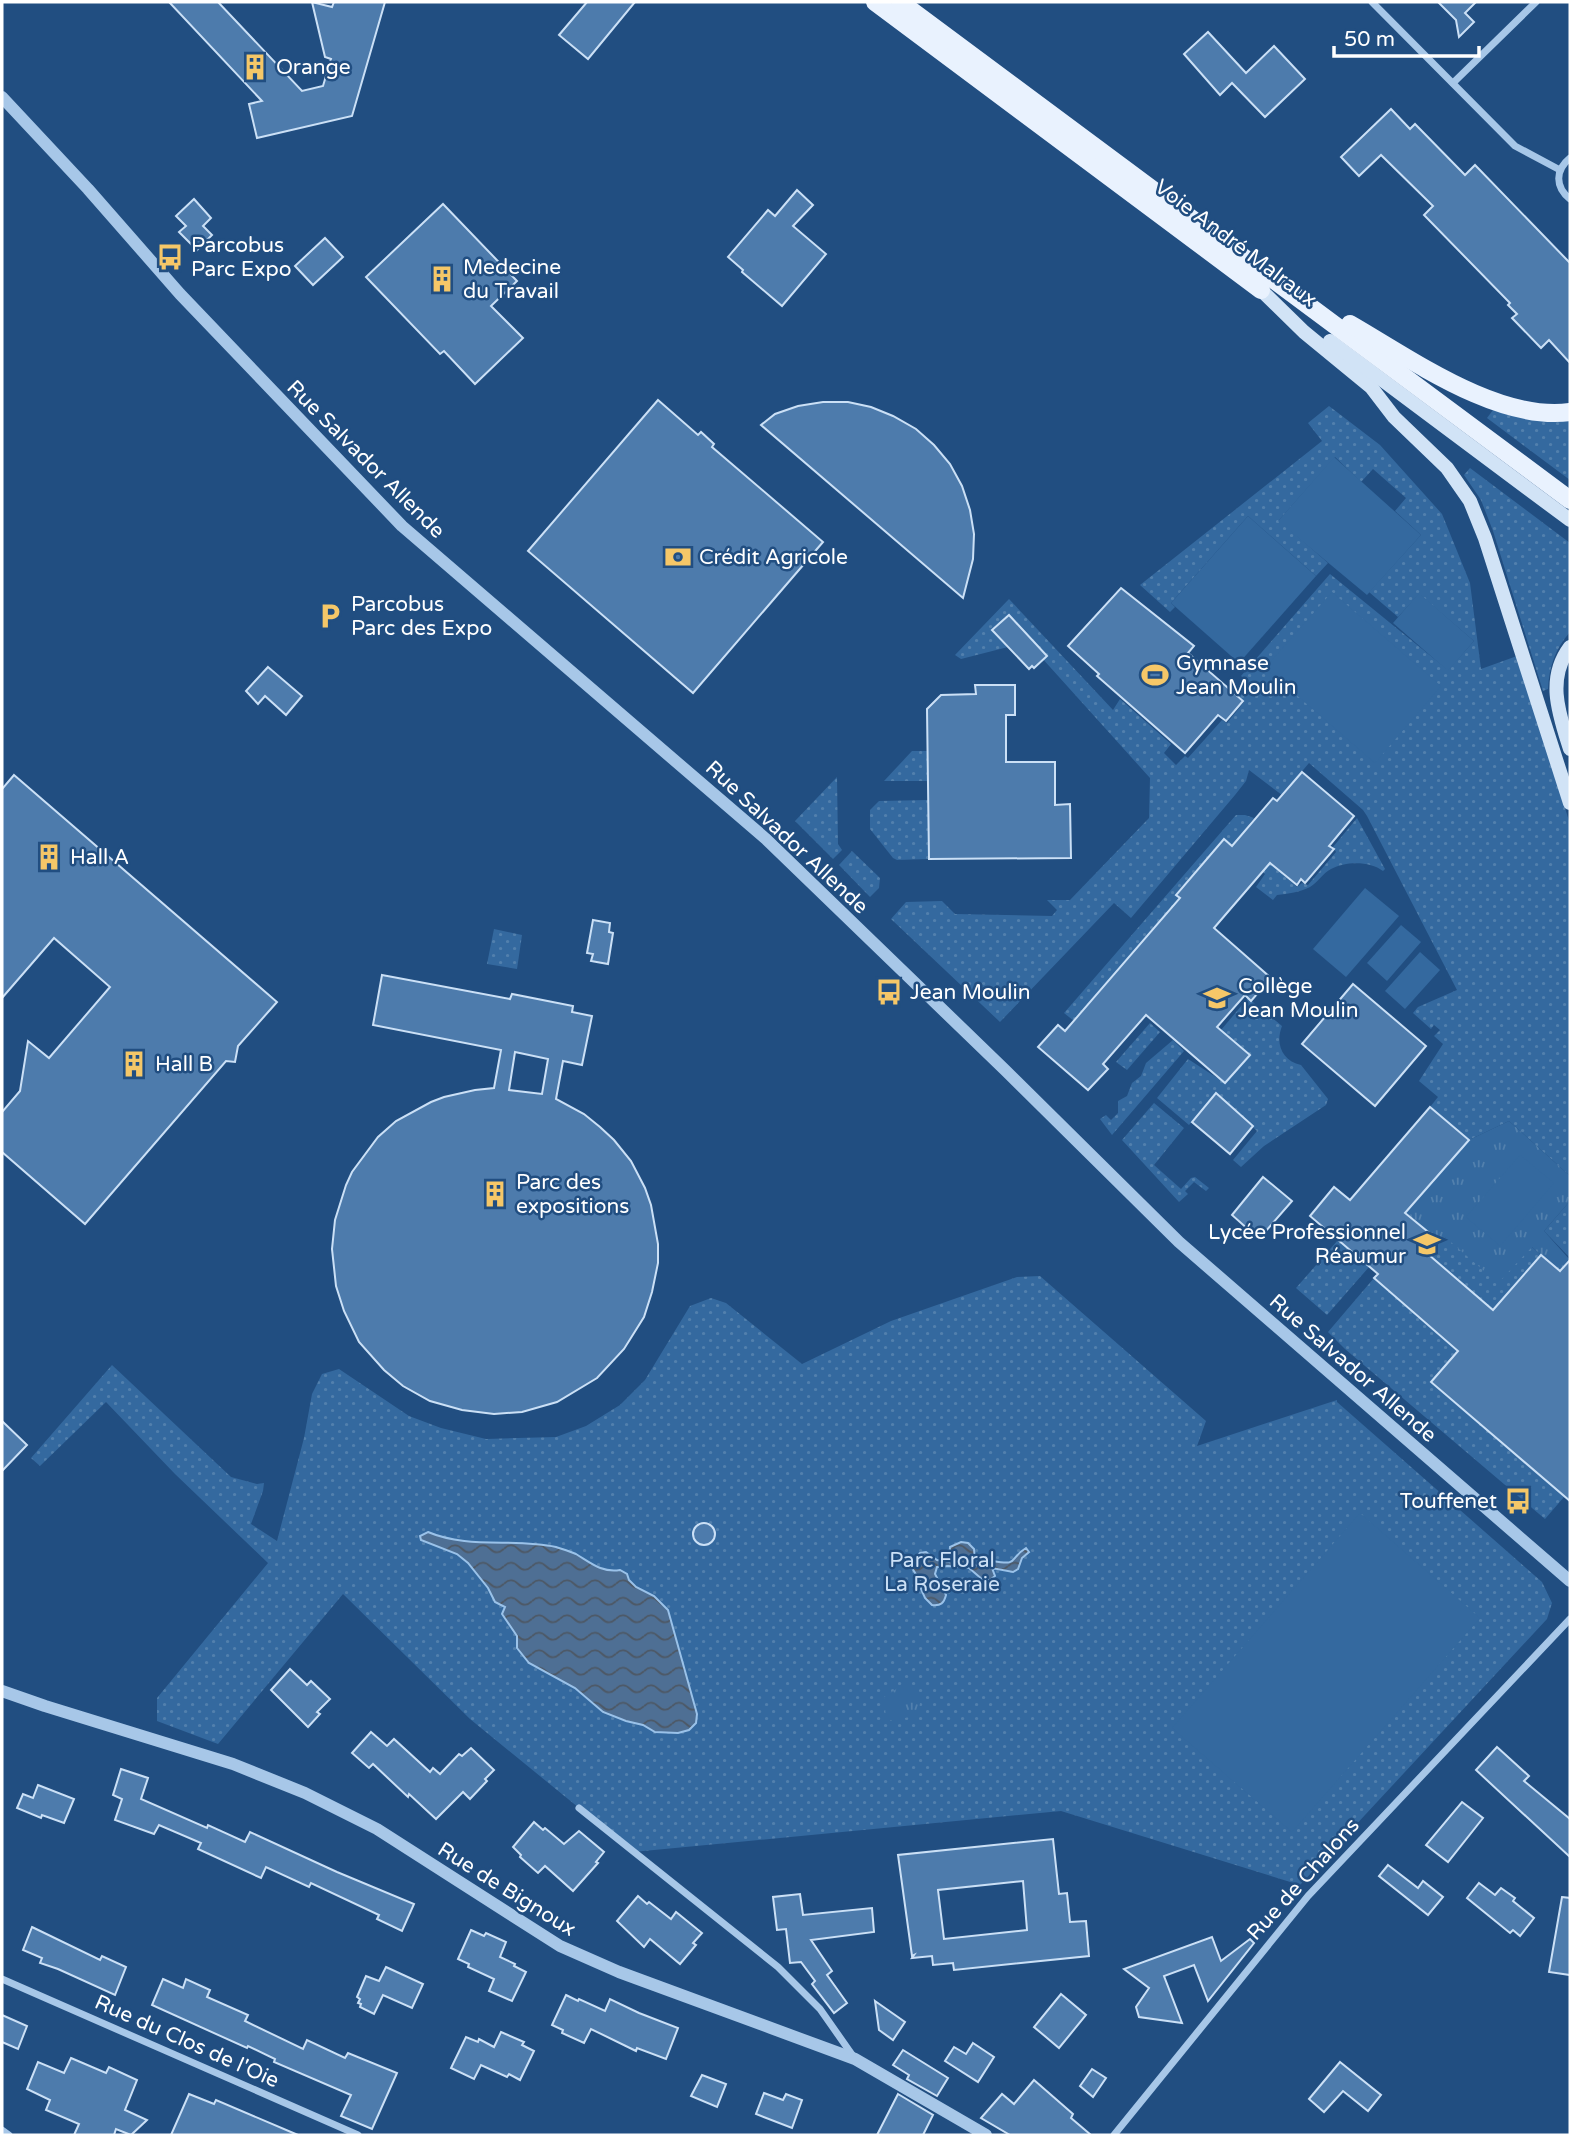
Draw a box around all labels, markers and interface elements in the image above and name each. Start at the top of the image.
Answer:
scale bar [1334,14,1479,58]
text: 50 m [1344,27,1395,52]
building icon: Orange [240,52,270,82]
place label: Orange [276,55,351,80]
street label: Voie André Malraux [1150,174,1322,312]
place label: Parcobus Parc Expo [191,233,292,282]
bus stop icon: Parcobus Parc Expo [155,242,185,272]
place label: Medecine du Travail [463,255,561,304]
building icon: Medecine du Travail [427,264,457,294]
street label: Rue Salvador Allende [281,375,450,544]
bank icon: Crédit Agricole [663,542,693,572]
place label: Crédit Agricole [699,545,848,570]
place label: Parcobus Parc des Expo [351,592,492,641]
parking icon: Parcobus Parc des Expo [315,601,345,631]
place label: Gymnase Jean Moulin [1176,651,1297,700]
sports icon: Gymnase Jean Moulin [1140,660,1170,690]
street label: Rue Salvador Allende [700,756,873,919]
building icon: Hall A [34,842,64,872]
place label: Hall A [70,845,129,870]
place label: Collège Jean Moulin [1238,974,1359,1023]
bus stop icon: Jean Moulin [874,977,904,1007]
place label: Jean Moulin [910,980,1031,1005]
school or university icon: Collège Jean Moulin [1202,983,1232,1013]
building icon: Hall B [119,1049,149,1079]
place label: Hall B [155,1052,213,1077]
place label: Parc des expositions [516,1170,629,1219]
building icon: Parc des expositions [480,1179,510,1209]
place label: Lycée Professionnel Réaumur [1208,1220,1406,1269]
school or university icon: Lycée Professionnel Réaumur [1412,1229,1442,1259]
street label: Rue Salvador Allende [1264,1289,1441,1448]
bus stop icon: Touffenet [1503,1486,1533,1516]
place label: Touffenet [1400,1489,1497,1514]
park label: Parc Floral La Roseraie [884,1548,1000,1597]
street label: Rue de Chalons [1242,1813,1365,1946]
street label: Rue de Bignoux [433,1837,580,1942]
street label: Rue du Clos de l'Oie [91,1990,283,2093]

